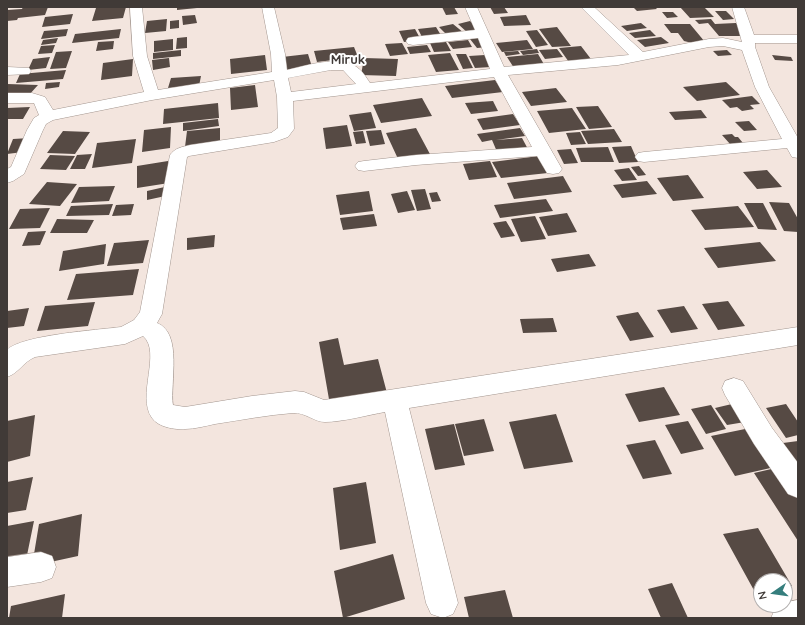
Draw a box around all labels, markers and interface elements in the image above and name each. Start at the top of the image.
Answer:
district label: Miruk [331,52,365,68]
north arrow [753,573,793,613]
text: N [755,590,770,601]

